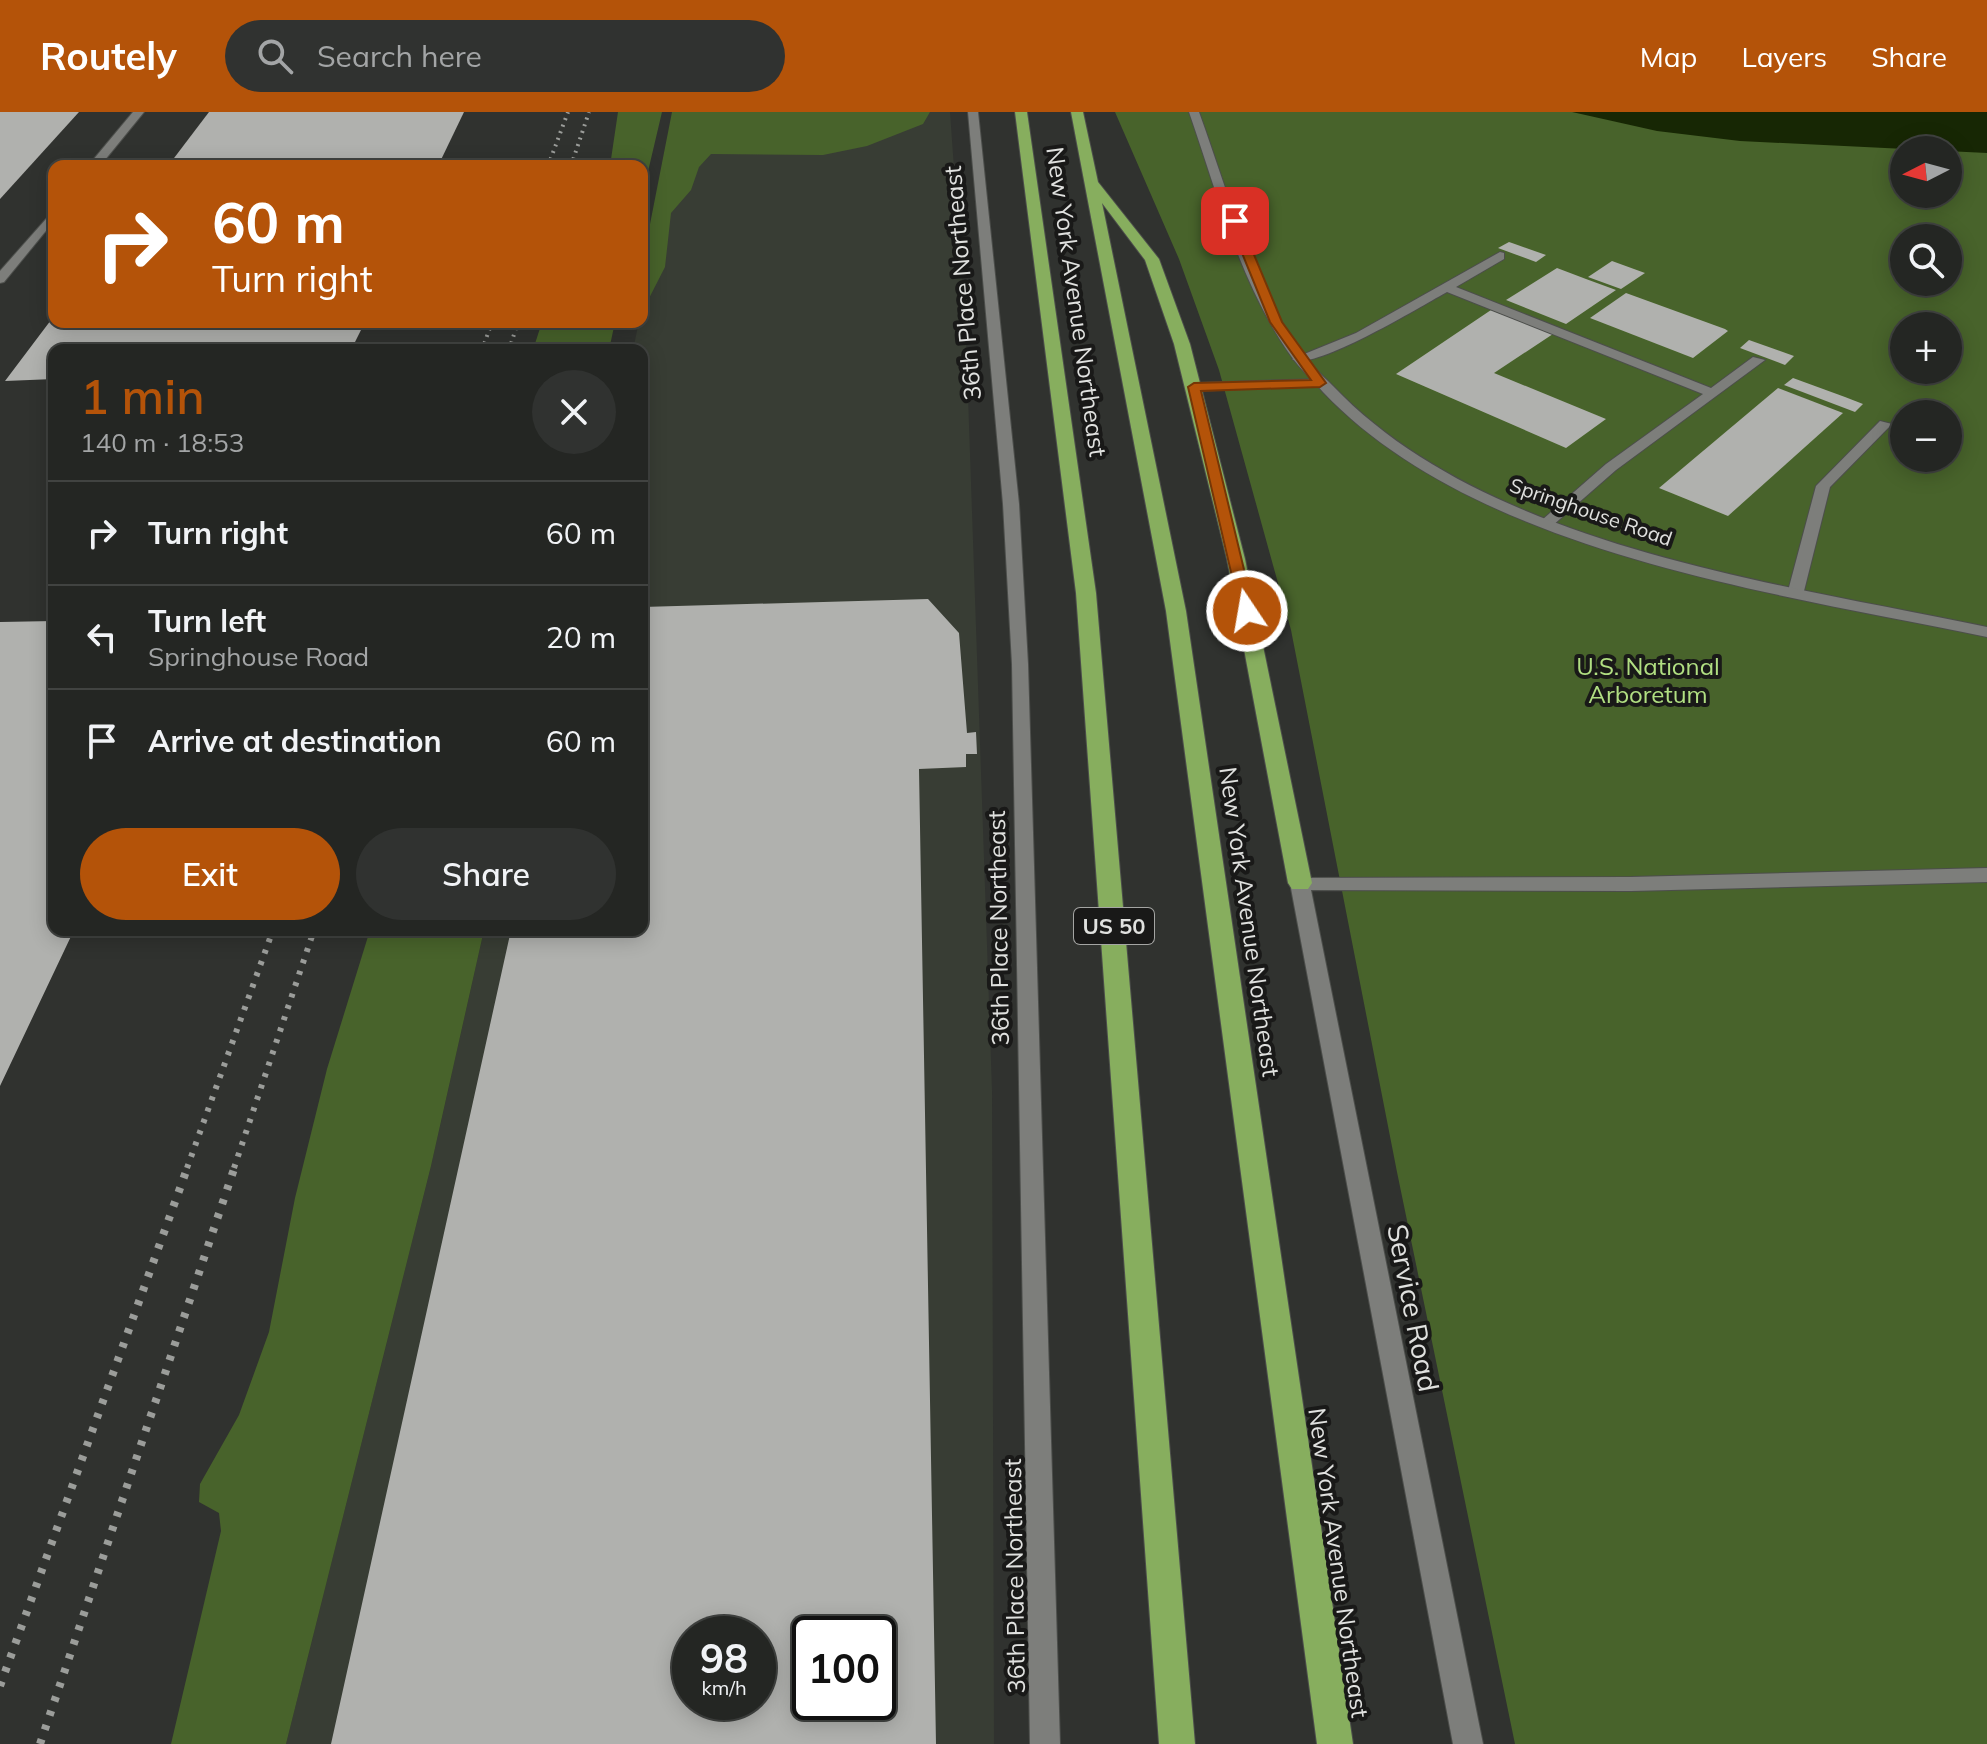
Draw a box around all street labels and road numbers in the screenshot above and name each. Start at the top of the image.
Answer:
street label: New York Avenue Northeast [1040,145,1114,459]
street label: 36th Place Northeast [937,165,987,402]
street label: Springhouse Road [1507,472,1676,551]
street label: New York Avenue Northeast [1213,765,1287,1079]
street label: 36th Place Northeast [981,810,1015,1046]
road number: US 50 [1074,908,1154,944]
street label: Service Road [1380,1221,1447,1395]
street label: New York Avenue Northeast [1302,1406,1376,1720]
street label: 36th Place Northeast [997,1458,1031,1694]

